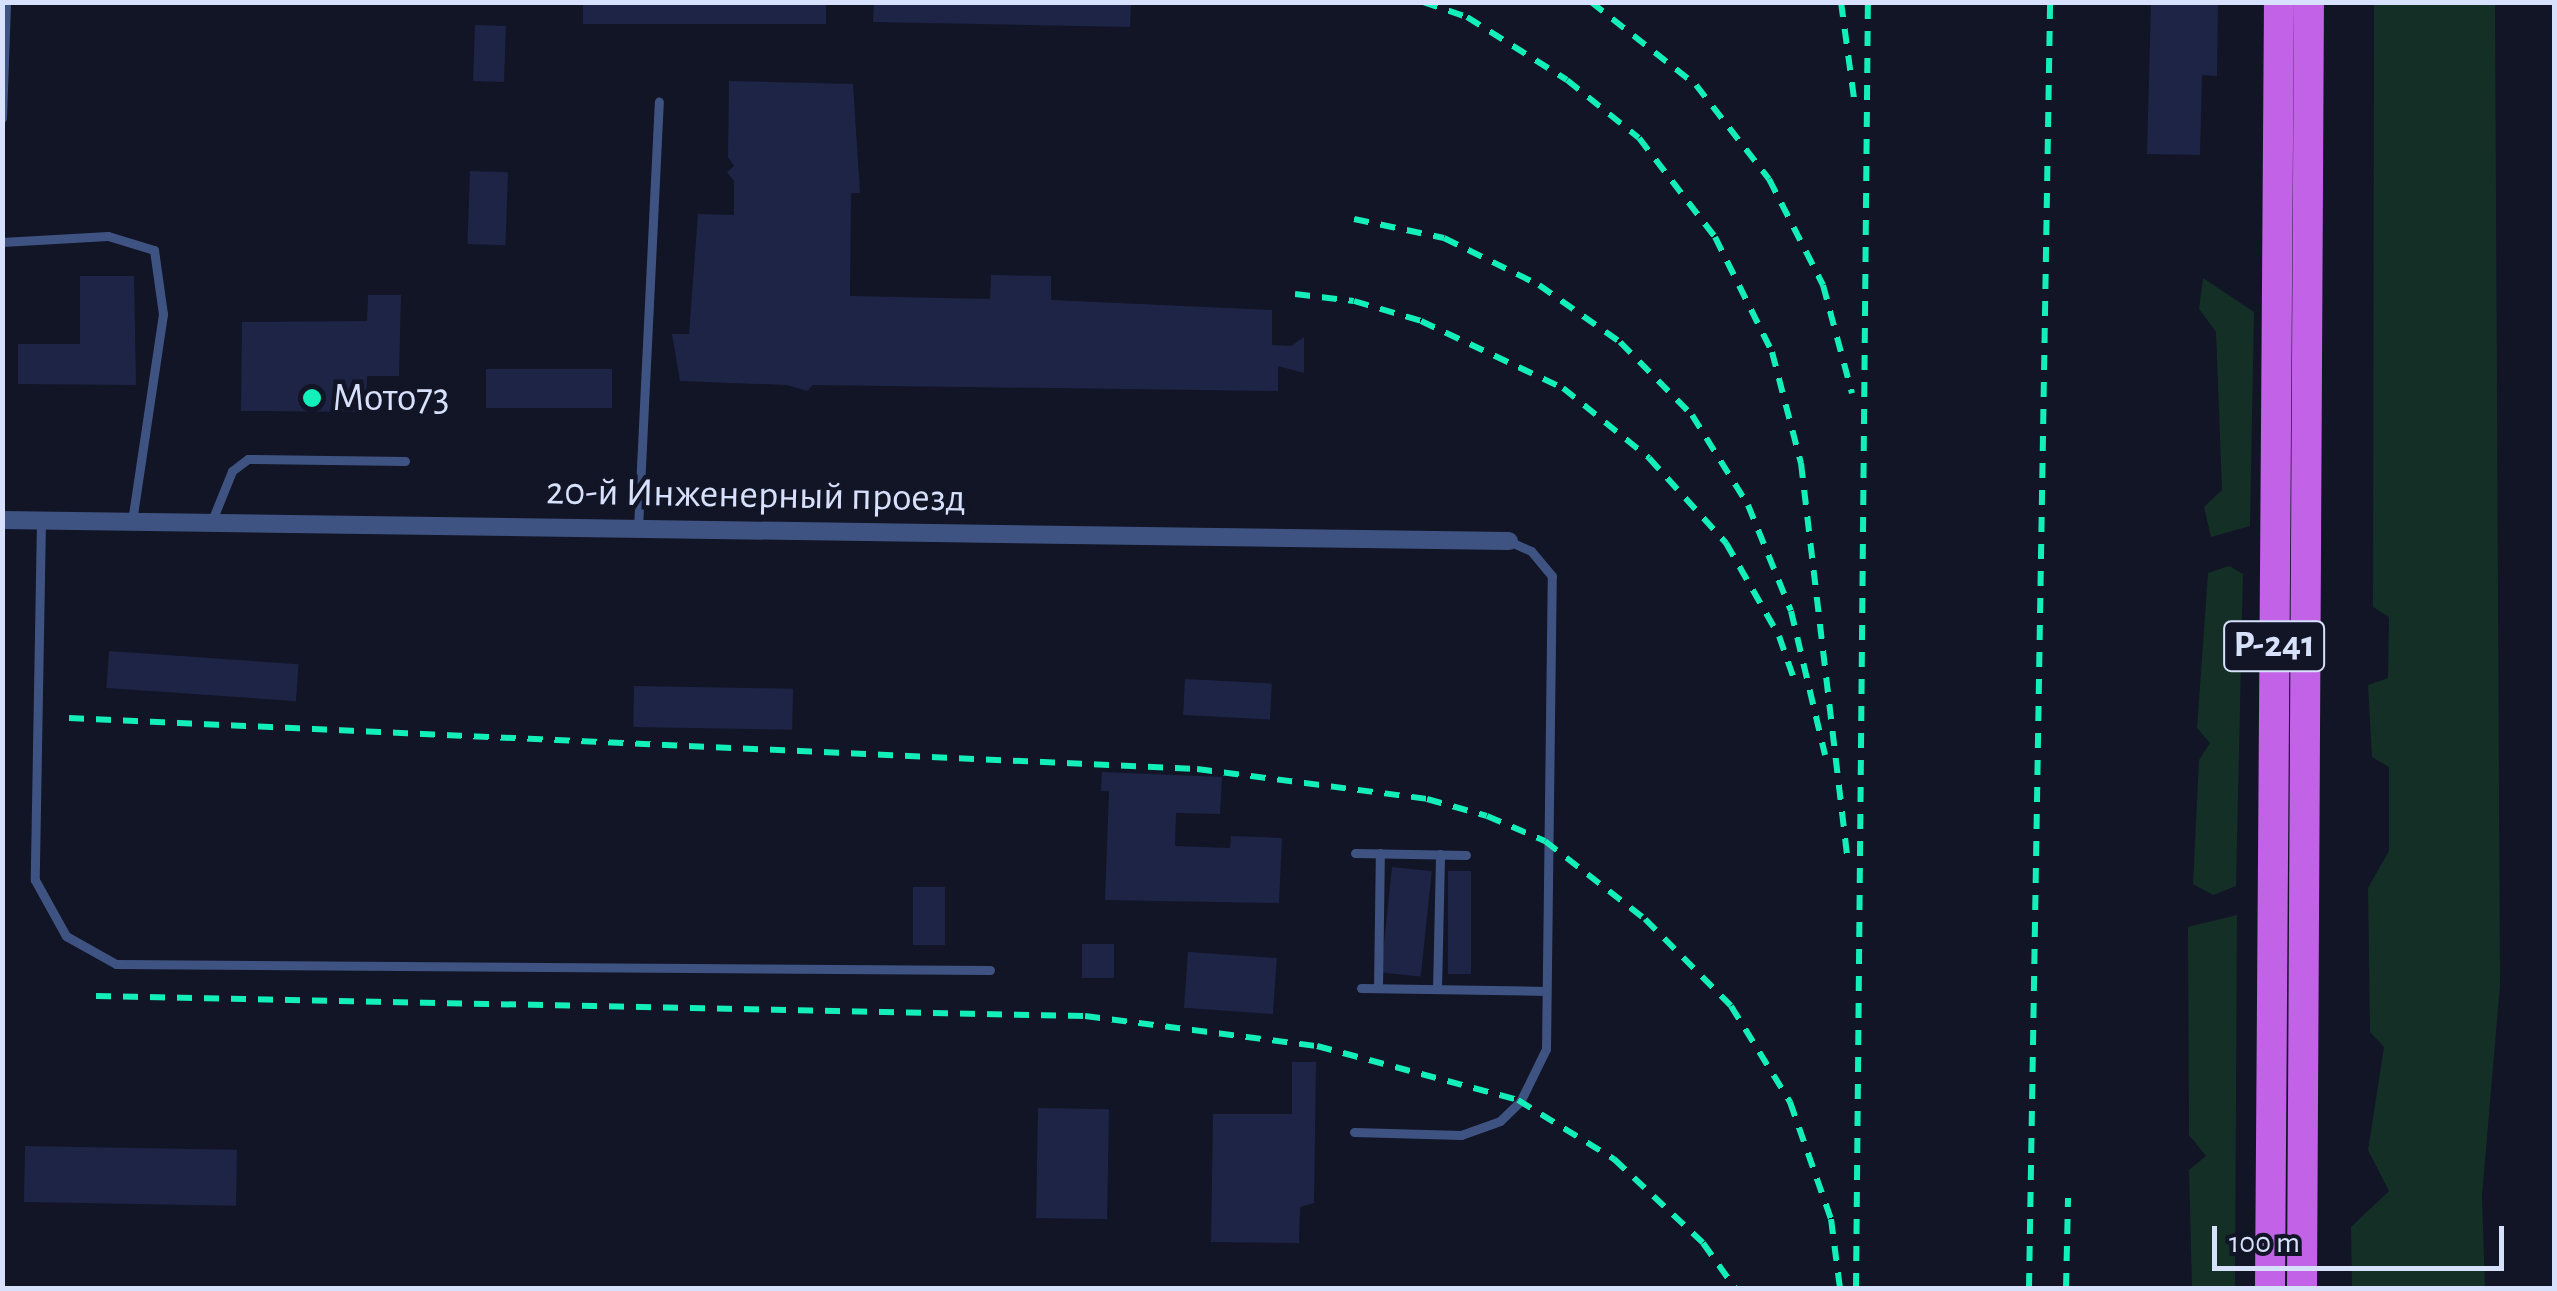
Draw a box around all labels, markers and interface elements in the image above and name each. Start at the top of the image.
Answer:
place label: Мото73 [332,374,450,422]
marker: Мото73 [301,387,323,409]
street label: 20-й Инженерный проезд [546,467,966,523]
road number: Р-241 [2222,613,2326,679]
scale bar [2217,1206,2510,1268]
text: 100 m [2229,1228,2300,1258]

